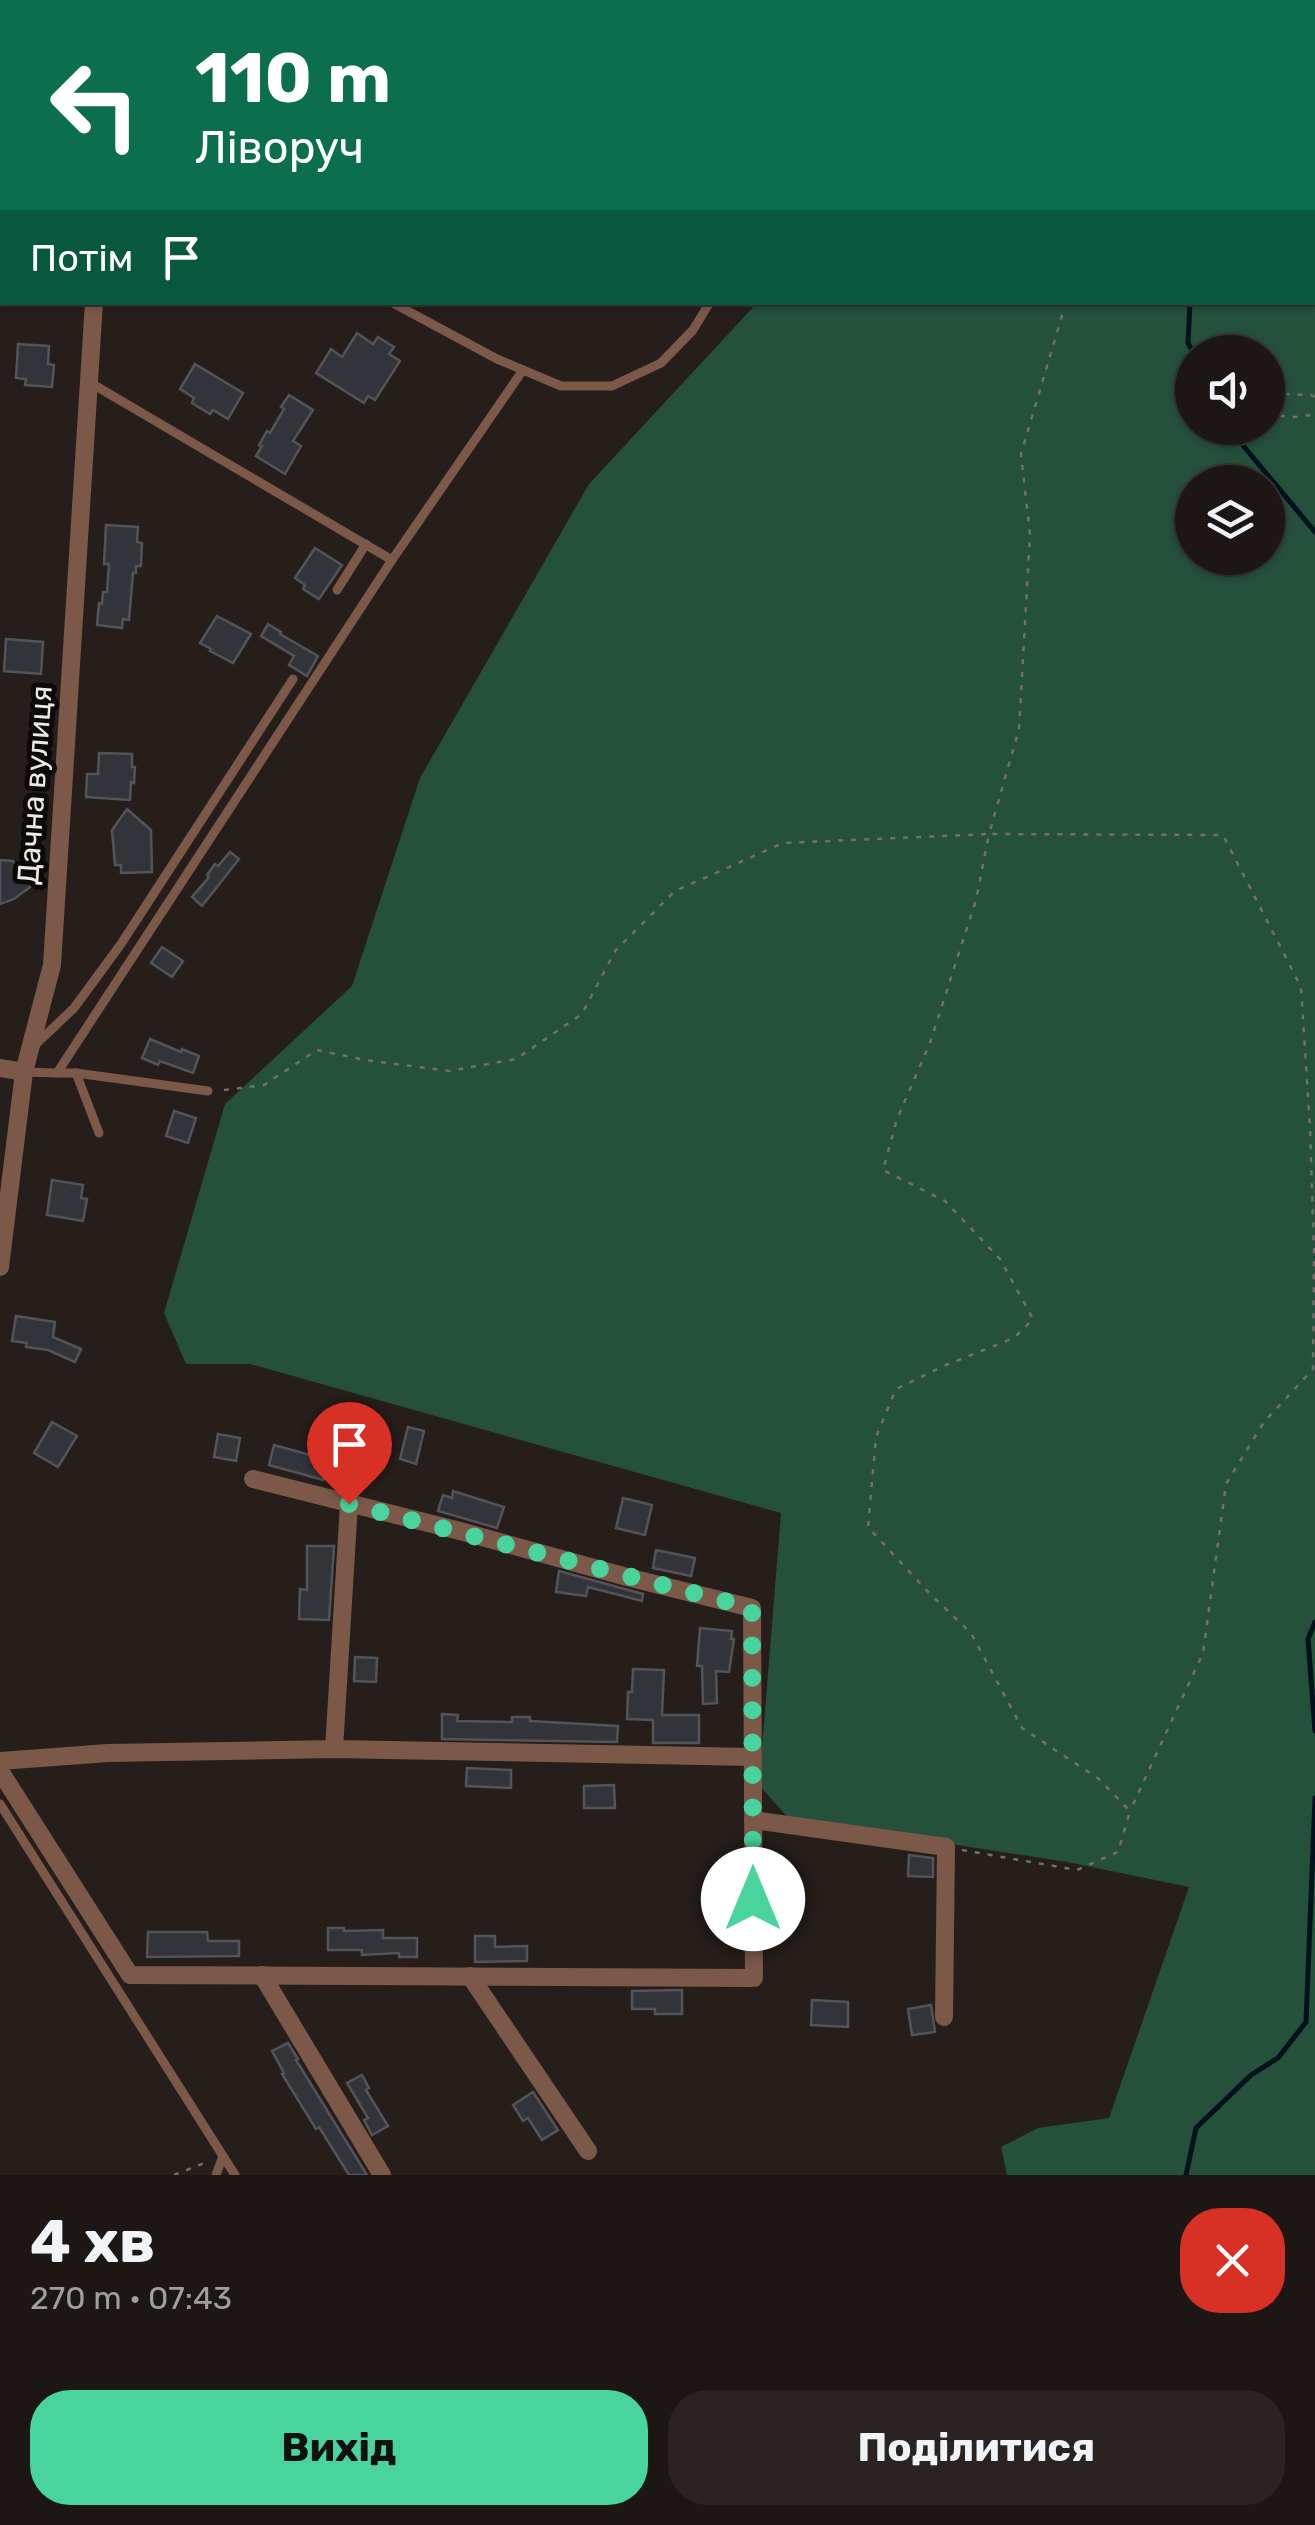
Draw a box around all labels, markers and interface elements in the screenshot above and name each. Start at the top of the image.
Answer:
text: 110 m [195,37,391,120]
icon: left [30,40,160,170]
text: Ліворуч [195,121,364,174]
icon: arrive [154,230,209,285]
text: Потім [30,235,134,281]
map controls [1175,335,1285,575]
button: sound [1175,335,1285,445]
button: layers [1175,465,1285,575]
street label: Дачна вулиця [10,684,60,886]
pin [307,1402,392,1505]
icon: arrive [322,1417,377,1472]
position arrow [701,1847,805,1951]
text: 4 хв [30,2206,155,2277]
button: close [1180,2208,1285,2313]
text: 270 m · 07:43 [30,2279,232,2317]
button: Вихід [30,2390,648,2505]
button: Поділитися [668,2390,1285,2505]

